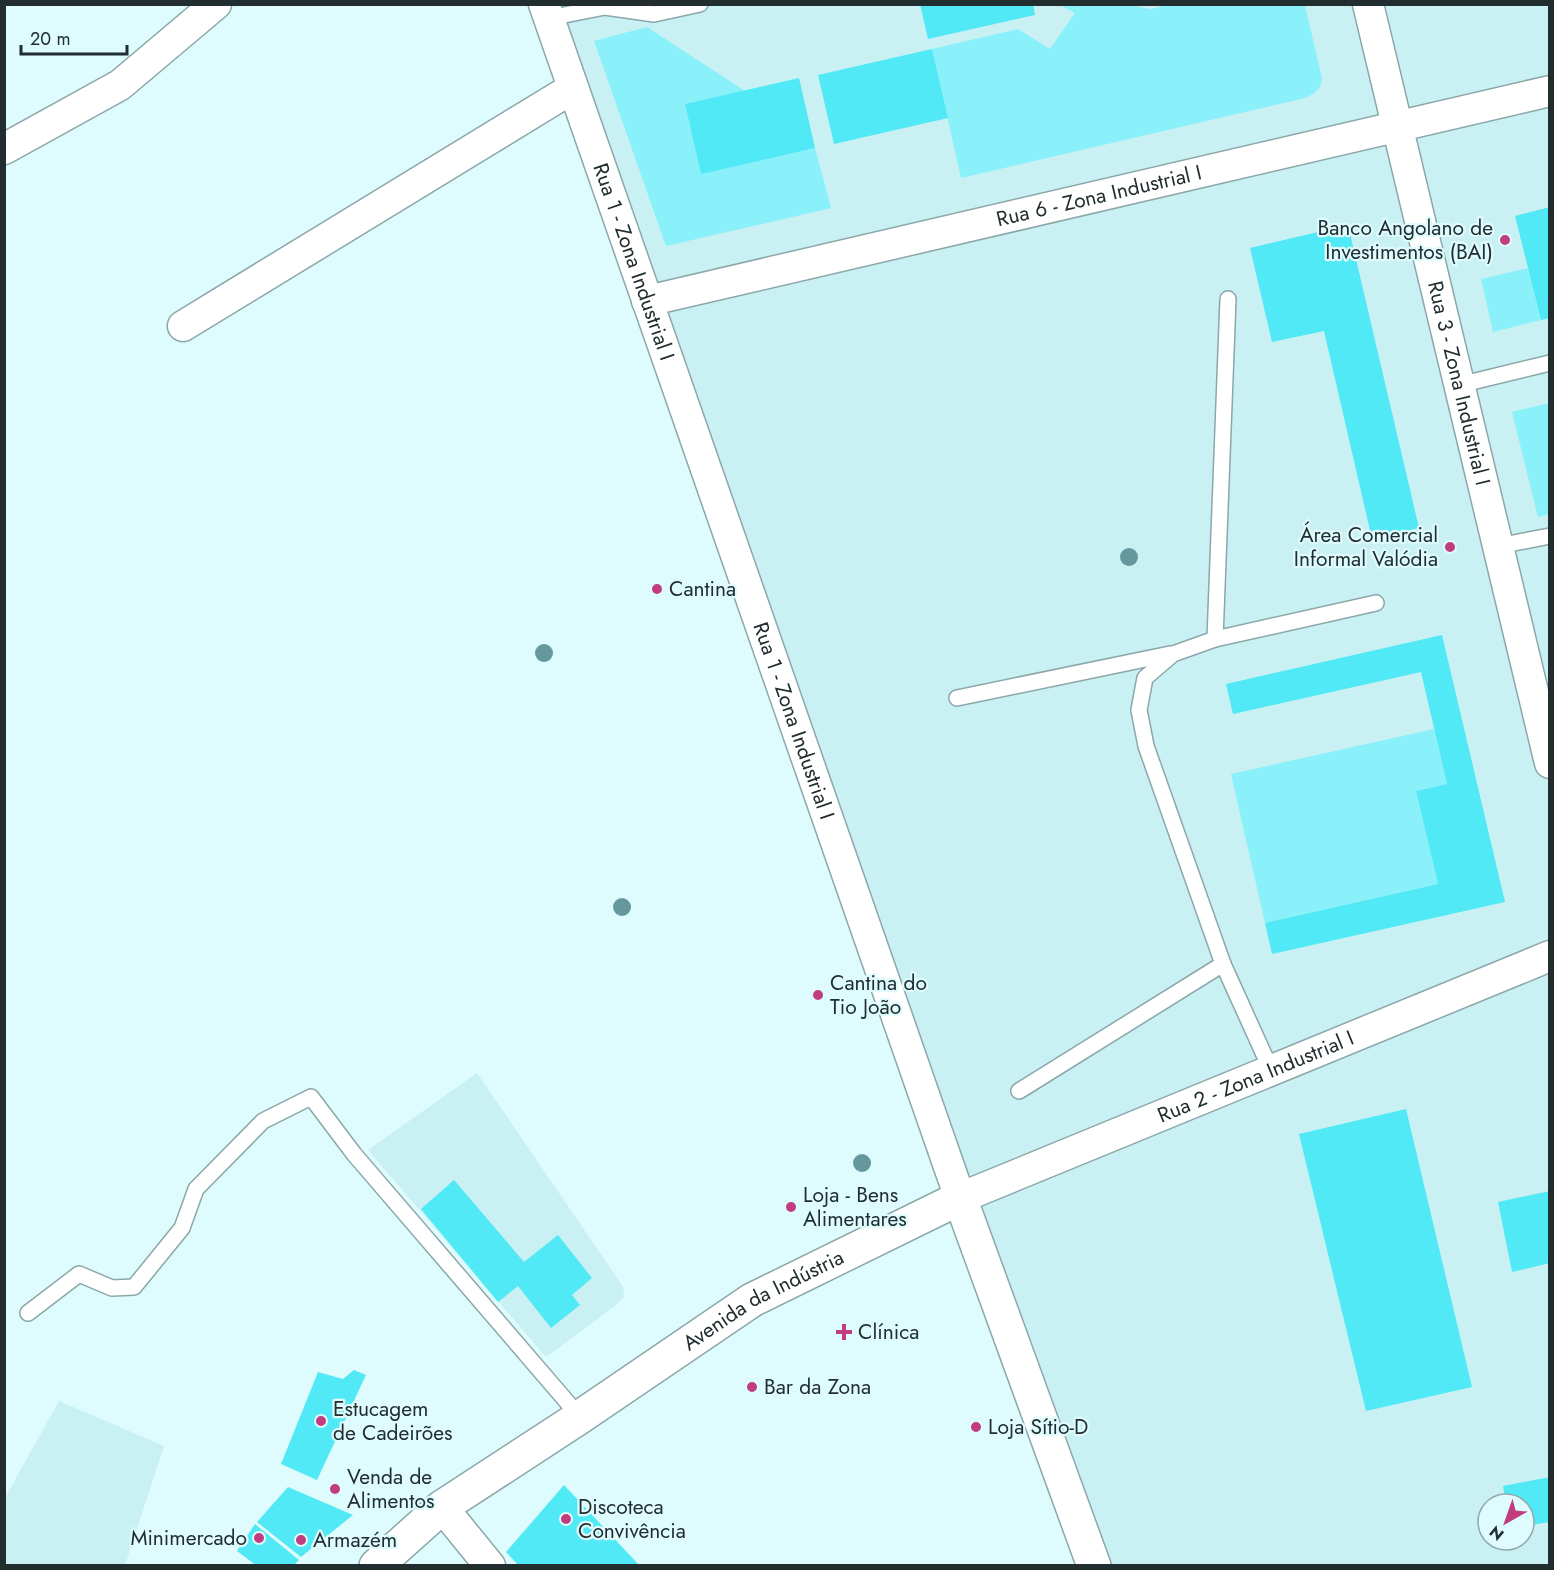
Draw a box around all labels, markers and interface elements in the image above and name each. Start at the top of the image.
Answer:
scale bar [21,18,128,56]
text: 20 m [30,26,70,52]
street label: Rua 6 - Zona Industrial I [993,158,1205,234]
street label: Rua 1 - Zona Industrial I [586,159,682,365]
place label: Banco Angolano de Investimentos (BAI) [1318,213,1493,267]
marker: Banco Angolano de Investimentos (BAI) [1498,233,1512,247]
street label: Rua 3 - Zona Industrial I [1420,278,1498,489]
place label: Área Comercial Informal Valódia [1294,520,1438,574]
marker: Área Comercial Informal Valódia [1443,540,1457,554]
place label: Cantina [669,574,736,604]
marker: Cantina [650,582,664,596]
street label: Rua 1 - Zona Industrial I [745,618,842,824]
place label: Cantina do Tio João [830,968,927,1022]
marker: Cantina do Tio João [811,988,825,1002]
street label: Rua 2 - Zona Industrial I [1153,1023,1358,1130]
place label: Loja - Bens Alimentares [803,1180,907,1234]
marker: Loja - Bens Alimentares [784,1200,798,1214]
street label: Avenida da Indústria [677,1242,849,1358]
place label: Clínica [858,1317,919,1347]
marker: Clínica [835,1323,853,1341]
place label: Bar da Zona [764,1372,871,1402]
marker: Bar da Zona [745,1380,759,1394]
place label: Estucagem de Cadeirões [333,1394,452,1448]
place label: Loja Sítio-D [988,1412,1088,1442]
marker: Estucagem de Cadeirões [314,1414,328,1428]
marker: Loja Sítio-D [969,1420,983,1434]
place label: Venda de Alimentos [347,1462,434,1516]
marker: Venda de Alimentos [328,1482,342,1496]
place label: Discoteca Convivência [578,1492,686,1546]
north arrow [1476,1492,1536,1552]
marker: Discoteca Convivência [559,1512,573,1526]
text: N [1484,1520,1509,1546]
place label: Minimercado [130,1523,247,1553]
place label: Armazém [313,1525,397,1555]
marker: Minimercado [252,1531,266,1545]
marker: Armazém [294,1533,308,1547]

